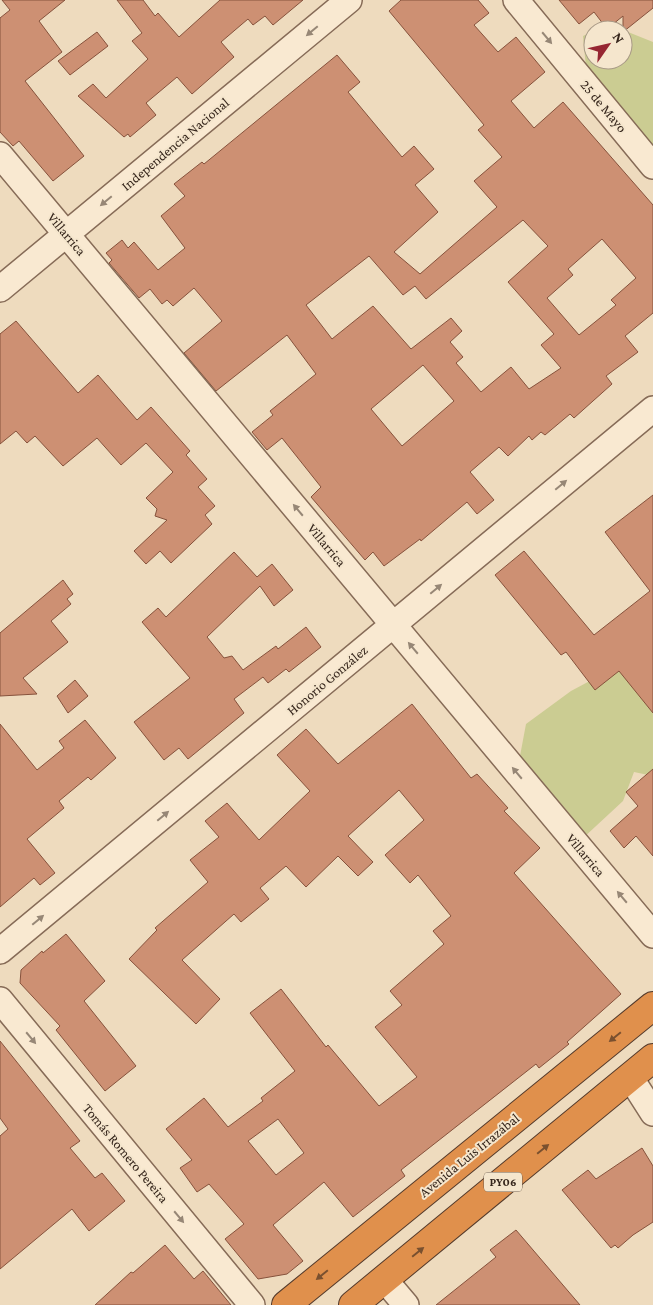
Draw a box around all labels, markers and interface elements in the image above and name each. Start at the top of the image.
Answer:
north arrow [583,20,633,70]
one-way arrow [306,25,318,36]
text: N [609,29,628,47]
one-way arrow [541,31,552,44]
street label: 25 de Mayo [578,77,631,135]
street label: Independencia Nacional [118,94,232,194]
one-way arrow [99,196,112,207]
street label: Villarrica [44,209,90,259]
one-way arrow [554,480,567,491]
one-way arrow [292,504,303,517]
street label: Villarrica [304,520,350,570]
one-way arrow [429,584,442,595]
street label: Honorio González [283,642,371,718]
one-way arrow [408,642,419,655]
one-way arrow [512,766,523,779]
one-way arrow [156,810,168,822]
street label: Villarrica [563,830,609,880]
one-way arrow [616,891,627,904]
one-way arrow [31,914,44,925]
one-way arrow [609,1031,622,1042]
one-way arrow [25,1032,36,1044]
street label: Tomás Romero Pereira [80,1100,173,1206]
street label: Avenida Luis Irrazábal [416,1110,522,1200]
one-way arrow [536,1143,549,1154]
road number: PY06 [484,1172,522,1192]
one-way arrow [174,1210,185,1223]
one-way arrow [411,1246,424,1257]
one-way arrow [316,1270,329,1281]

